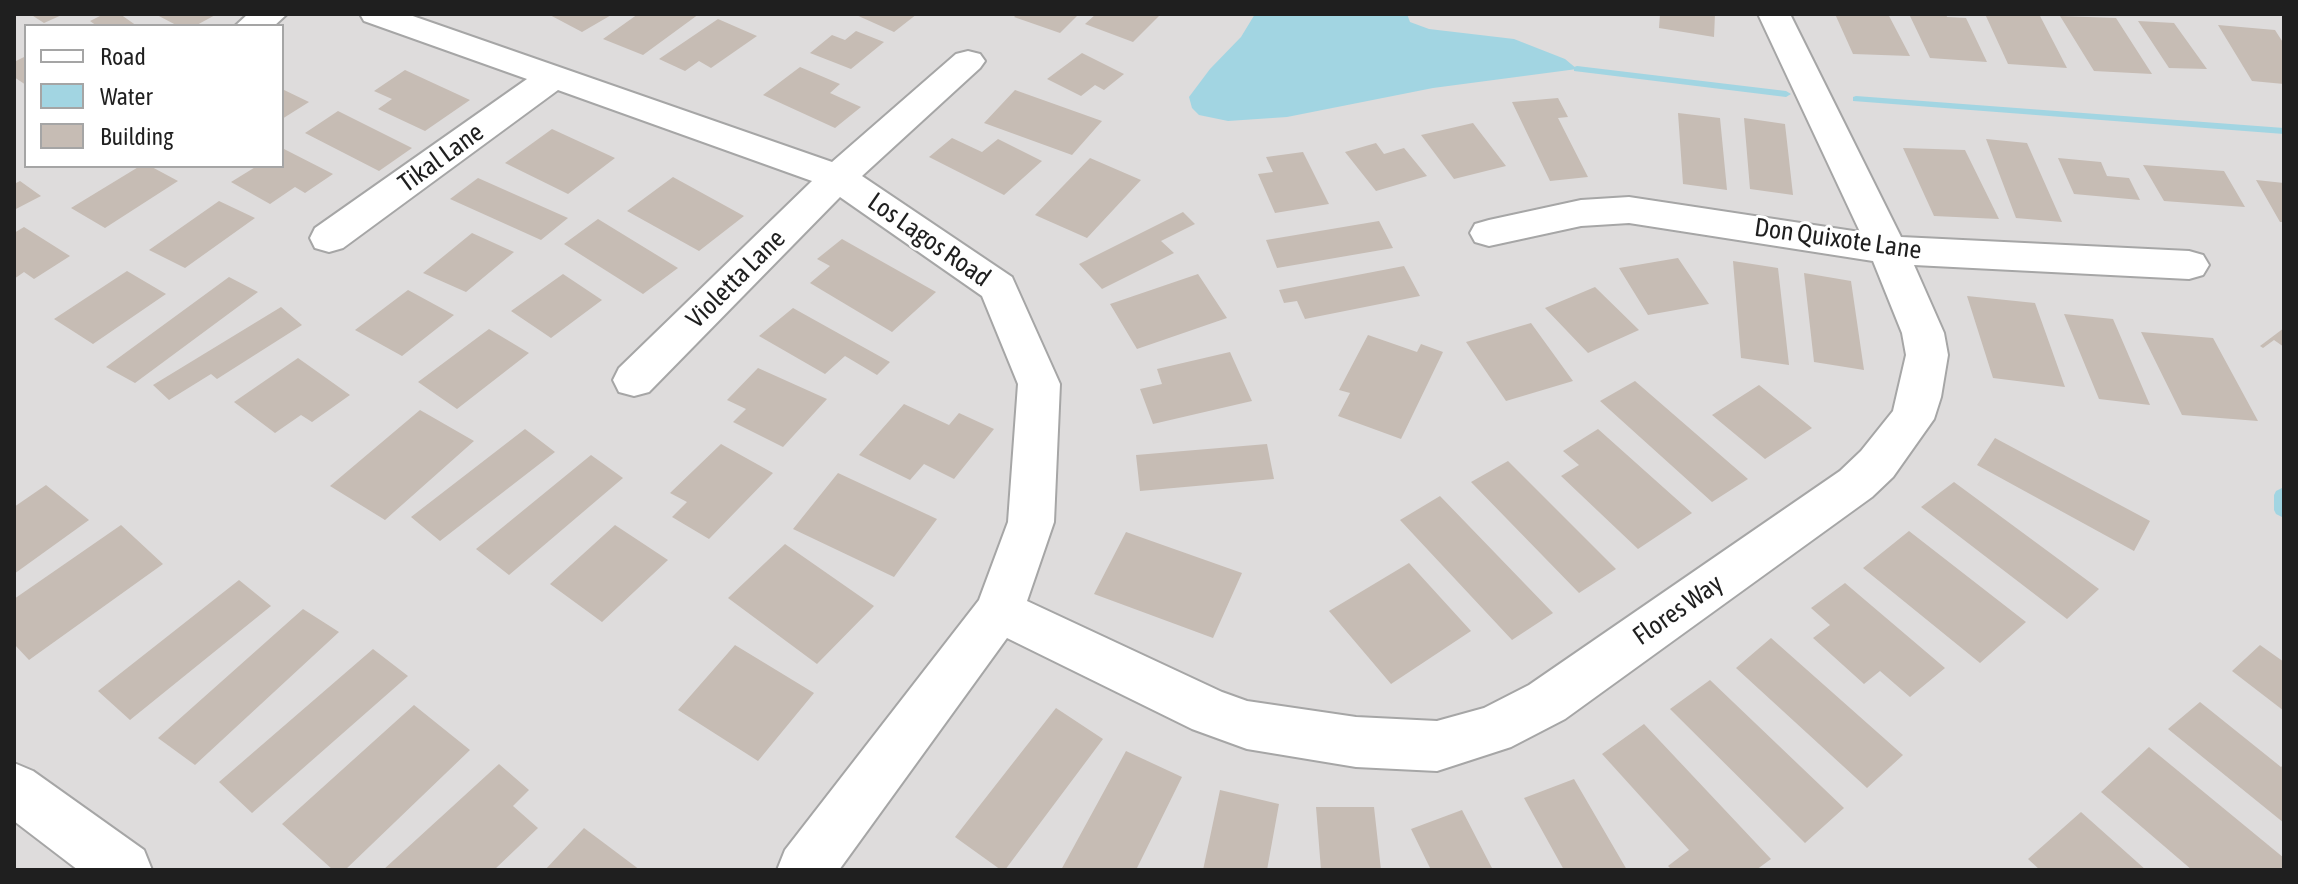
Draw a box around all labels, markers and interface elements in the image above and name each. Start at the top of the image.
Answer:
legend [24,24,284,168]
text: Road [100,43,146,70]
text: Water [100,83,153,110]
street label: Tikal Lane [392,117,490,199]
text: Building [100,123,173,150]
street label: Los Lagos Road [862,186,996,294]
street label: Don Quixote Lane [1752,212,1924,266]
street label: Violetta Lane [680,223,792,335]
street label: Flores Way [1627,568,1729,652]

